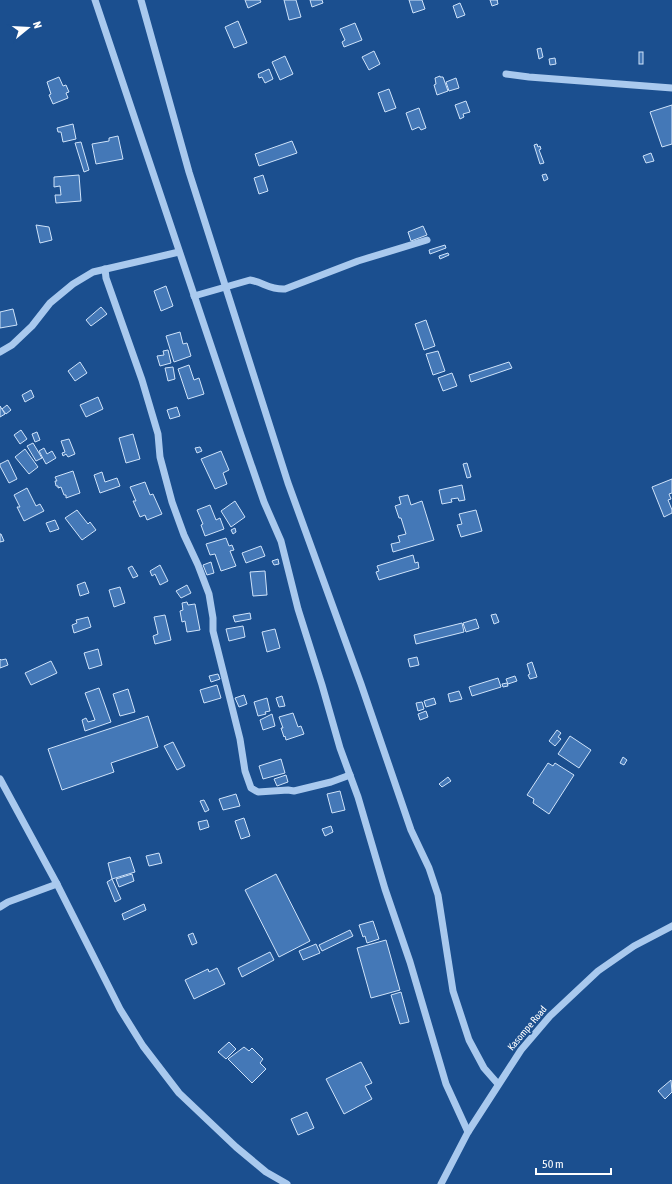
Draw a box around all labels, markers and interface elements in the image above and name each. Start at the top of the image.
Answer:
north arrow [8,8,48,48]
text: N [31,20,44,30]
street label: Kasompe Road [505,1003,549,1052]
scale bar [536,1150,611,1176]
text: 50 m [542,1157,564,1171]

